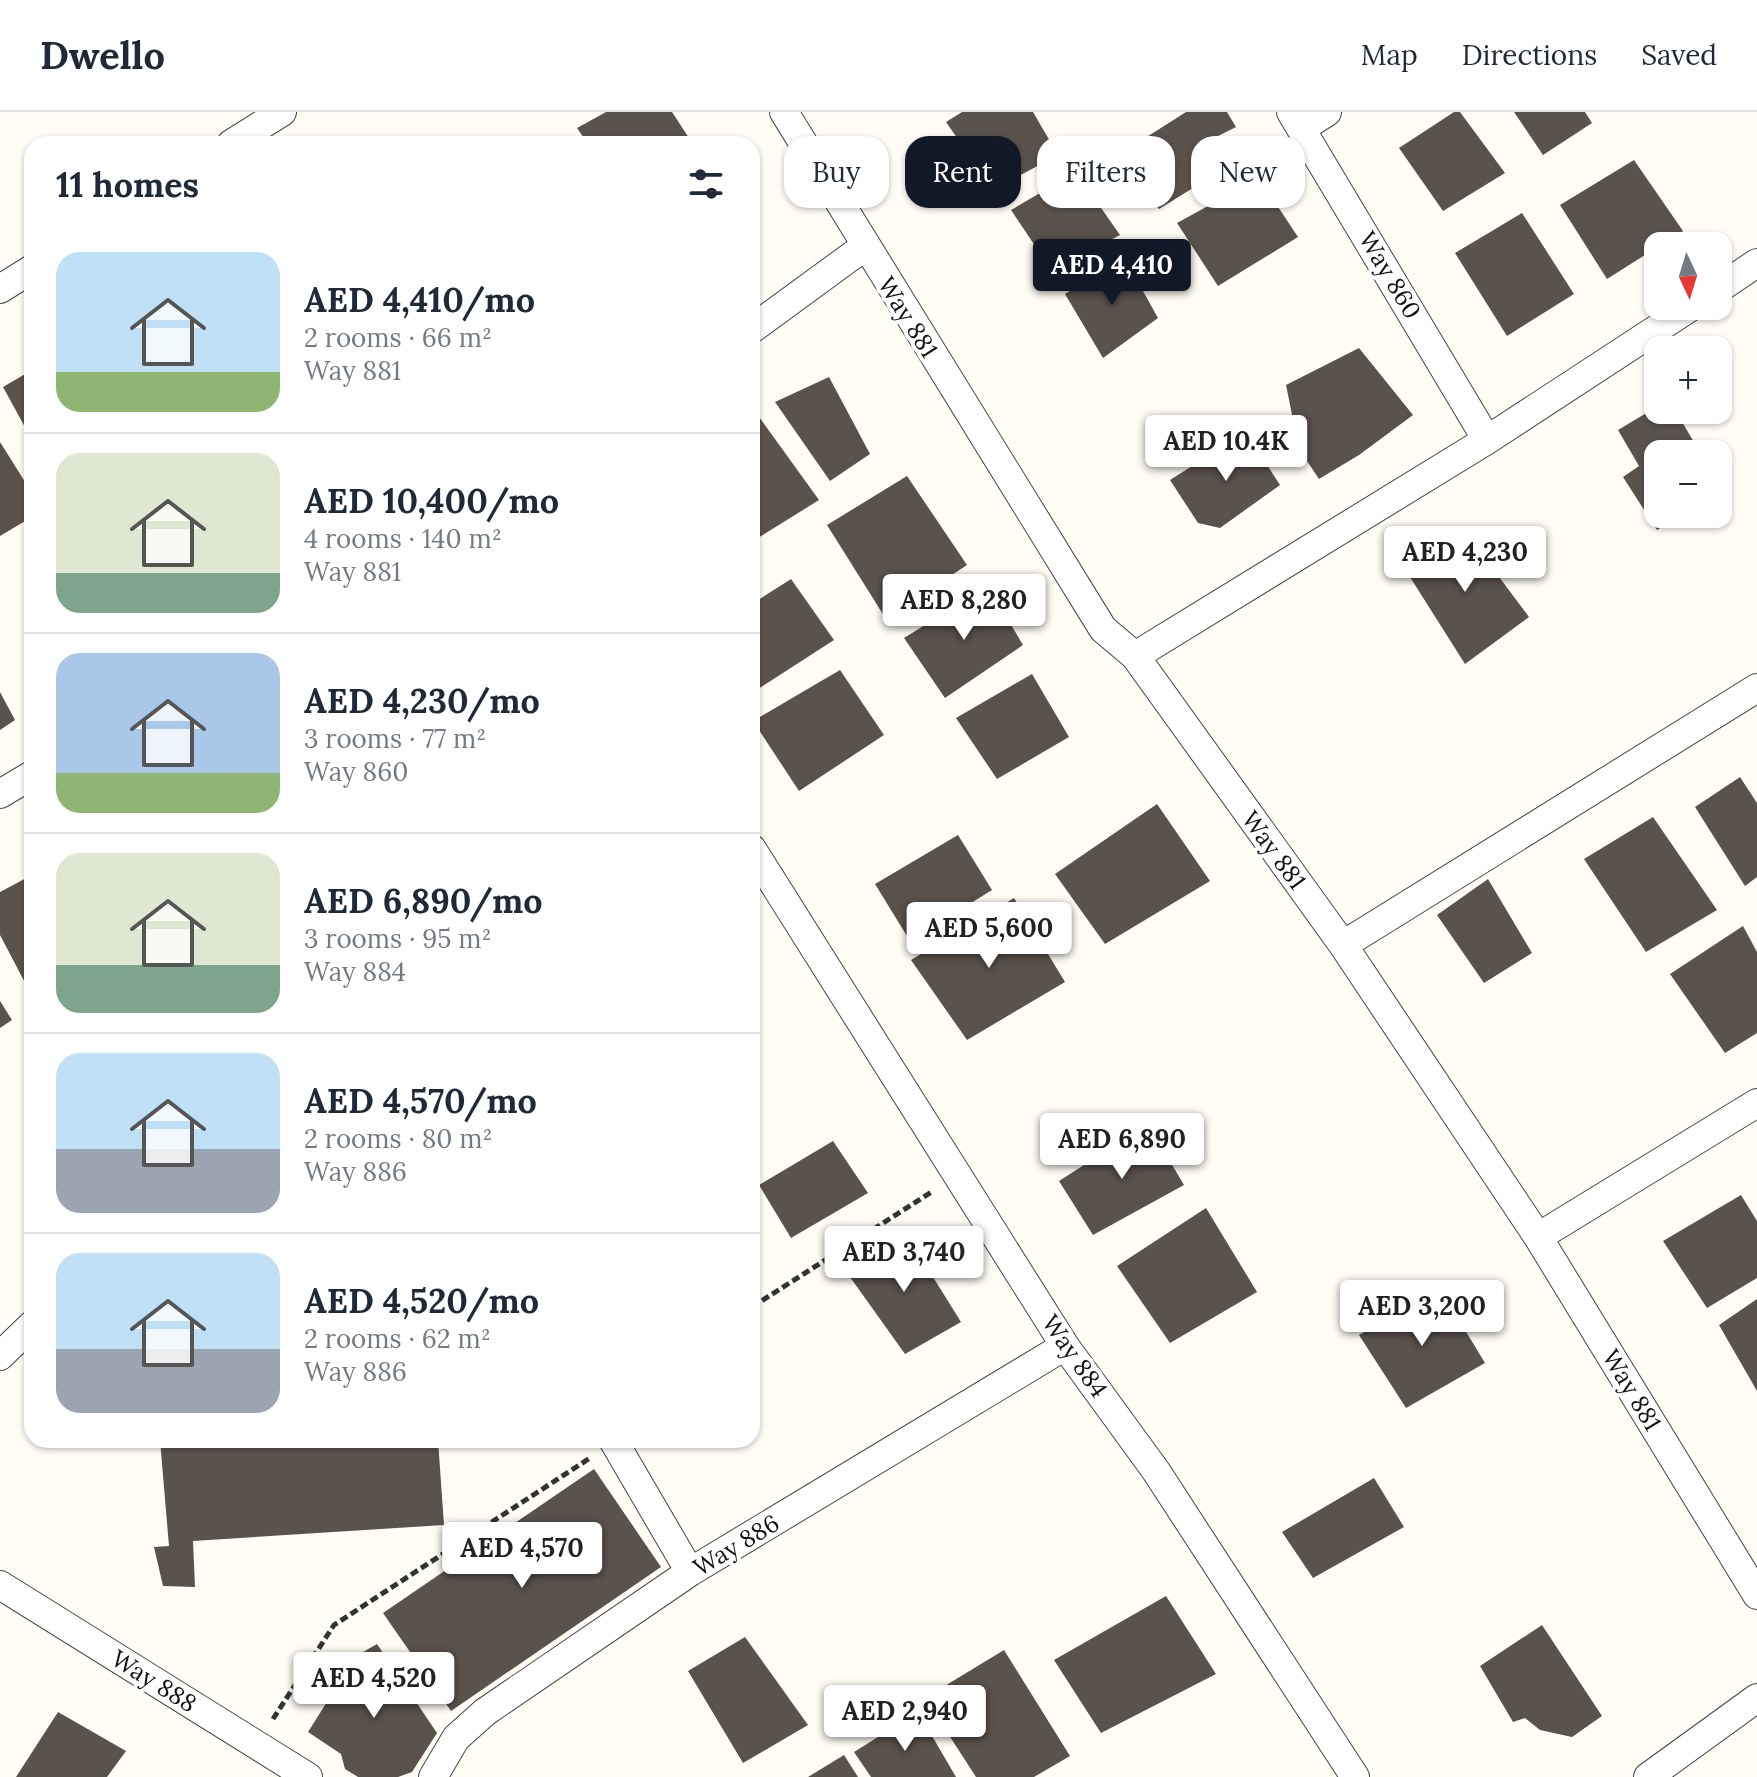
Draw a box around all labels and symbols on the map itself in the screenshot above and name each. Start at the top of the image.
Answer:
street label: Way 860 [1352,226,1428,324]
north arrow [1644,232,1732,320]
pin: AED 4,410 [1020,239,1204,307]
street label: Way 881 [871,271,945,363]
pin: AED 10.4K [1134,415,1318,483]
pin: AED 4,230 [1373,526,1557,594]
pin: AED 8,280 [872,574,1056,642]
street label: Way 881 [1235,805,1313,895]
pin: AED 5,600 [897,902,1081,970]
pin: AED 6,890 [1030,1113,1214,1181]
pin: AED 3,740 [812,1226,996,1294]
pin: AED 3,200 [1330,1280,1514,1348]
street label: Way 884 [1035,1309,1115,1403]
street label: Way 881 [1596,1344,1668,1436]
street label: Way 886 [687,1507,785,1583]
pin: AED 4,570 [430,1522,614,1590]
street label: Way 888 [106,1643,202,1719]
pin: AED 4,520 [282,1652,466,1720]
pin: AED 2,940 [813,1685,997,1753]

